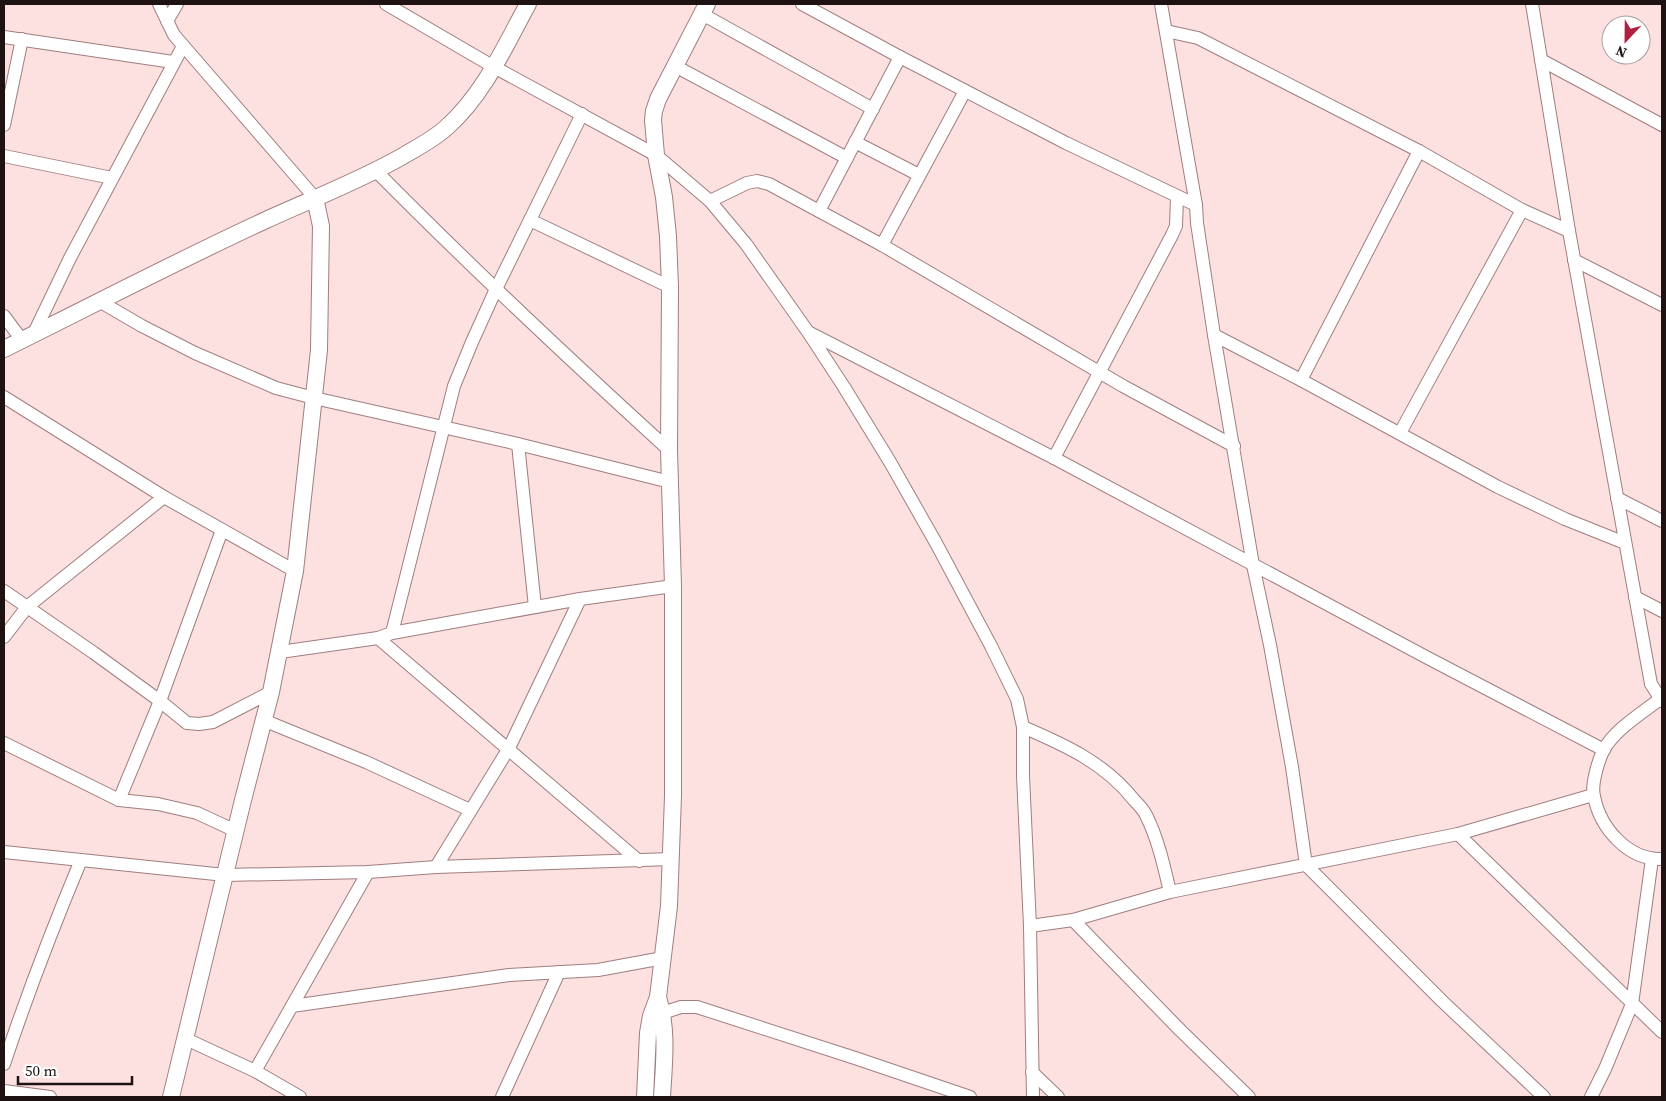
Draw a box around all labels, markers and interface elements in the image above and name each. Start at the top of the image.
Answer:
north arrow [1601,15,1651,65]
text: N [1613,41,1630,63]
scale bar [18,1054,131,1086]
text: 50 m [25,1060,57,1081]

